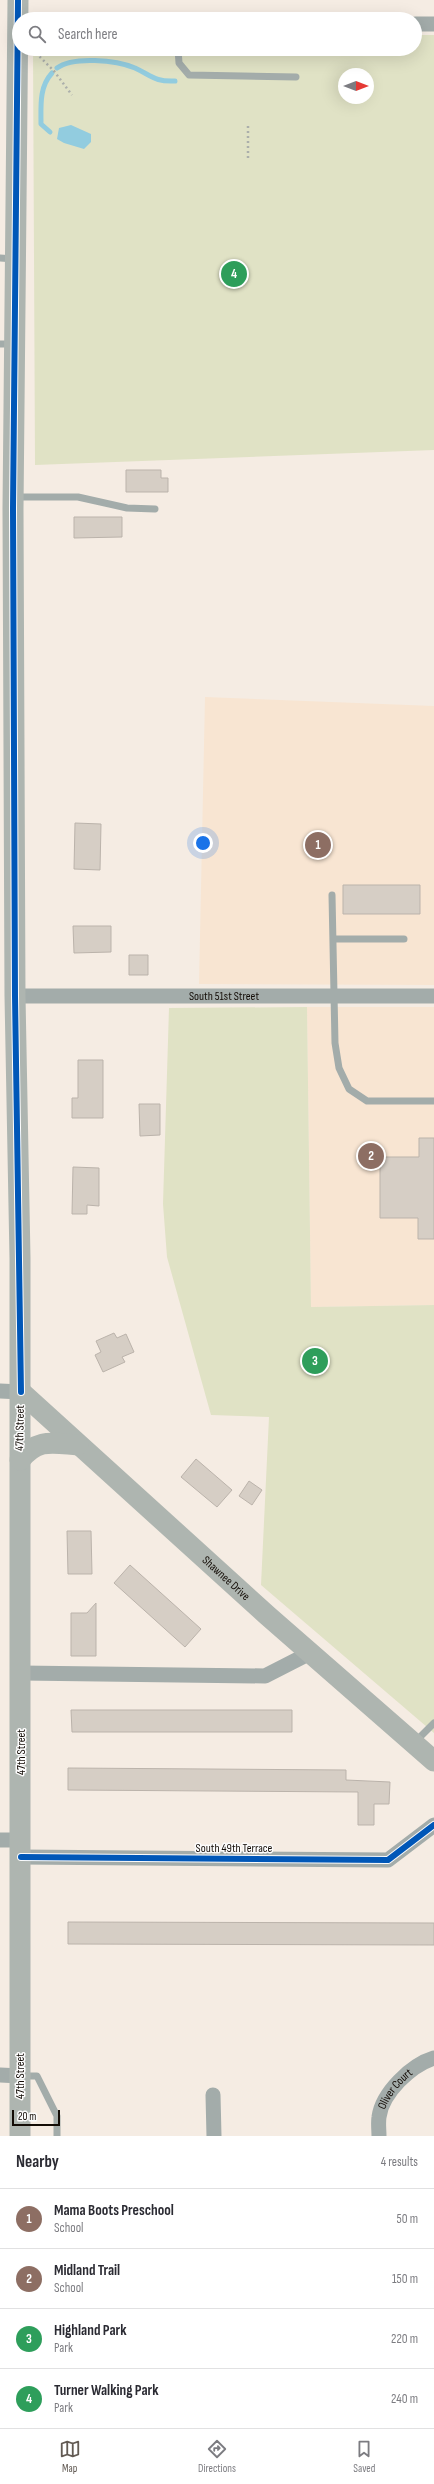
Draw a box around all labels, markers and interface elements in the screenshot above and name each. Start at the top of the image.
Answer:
search box [12,12,422,56]
icon: search [26,23,48,45]
text: Search here [58,25,118,44]
north arrow [338,68,374,104]
pin: 4 [221,259,247,289]
pin: 1 [305,830,331,860]
your location [193,833,213,853]
street label: South 51st Street [189,989,259,1004]
pin: 2 [358,1141,384,1171]
pin: 3 [302,1346,328,1376]
street label: 47th Street [12,1405,28,1451]
street label: Shawnee Drive [199,1553,253,1604]
street label: 47th Street [14,1729,29,1775]
street label: South 49th Terrace [196,1841,273,1856]
street label: 47th Street [13,2053,28,2099]
street label: Oliver Court [374,2065,415,2111]
scale bar [12,2108,60,2127]
text: 20 m [18,2110,36,2123]
text: Nearby [16,2152,59,2172]
text: 4 results [381,2154,418,2170]
text: Mama Boots Preschool [54,2201,174,2220]
text: 1 [26,2211,32,2227]
text: 50 m [397,2211,418,2227]
text: School [54,2220,84,2236]
text: Midland Trail [54,2261,120,2280]
text: 2 [26,2271,32,2287]
text: 150 m [392,2271,418,2287]
text: School [54,2280,84,2296]
text: Highland Park [54,2321,126,2340]
text: 3 [26,2331,32,2347]
text: 220 m [391,2331,418,2347]
text: Park [54,2340,73,2356]
text: Turner Walking Park [54,2381,159,2400]
text: 4 [26,2391,32,2407]
text: 240 m [391,2391,418,2407]
text: Park [54,2400,73,2416]
tab: Map [59,2438,81,2475]
tab: Directions [198,2438,236,2475]
tab: Saved [353,2438,375,2475]

